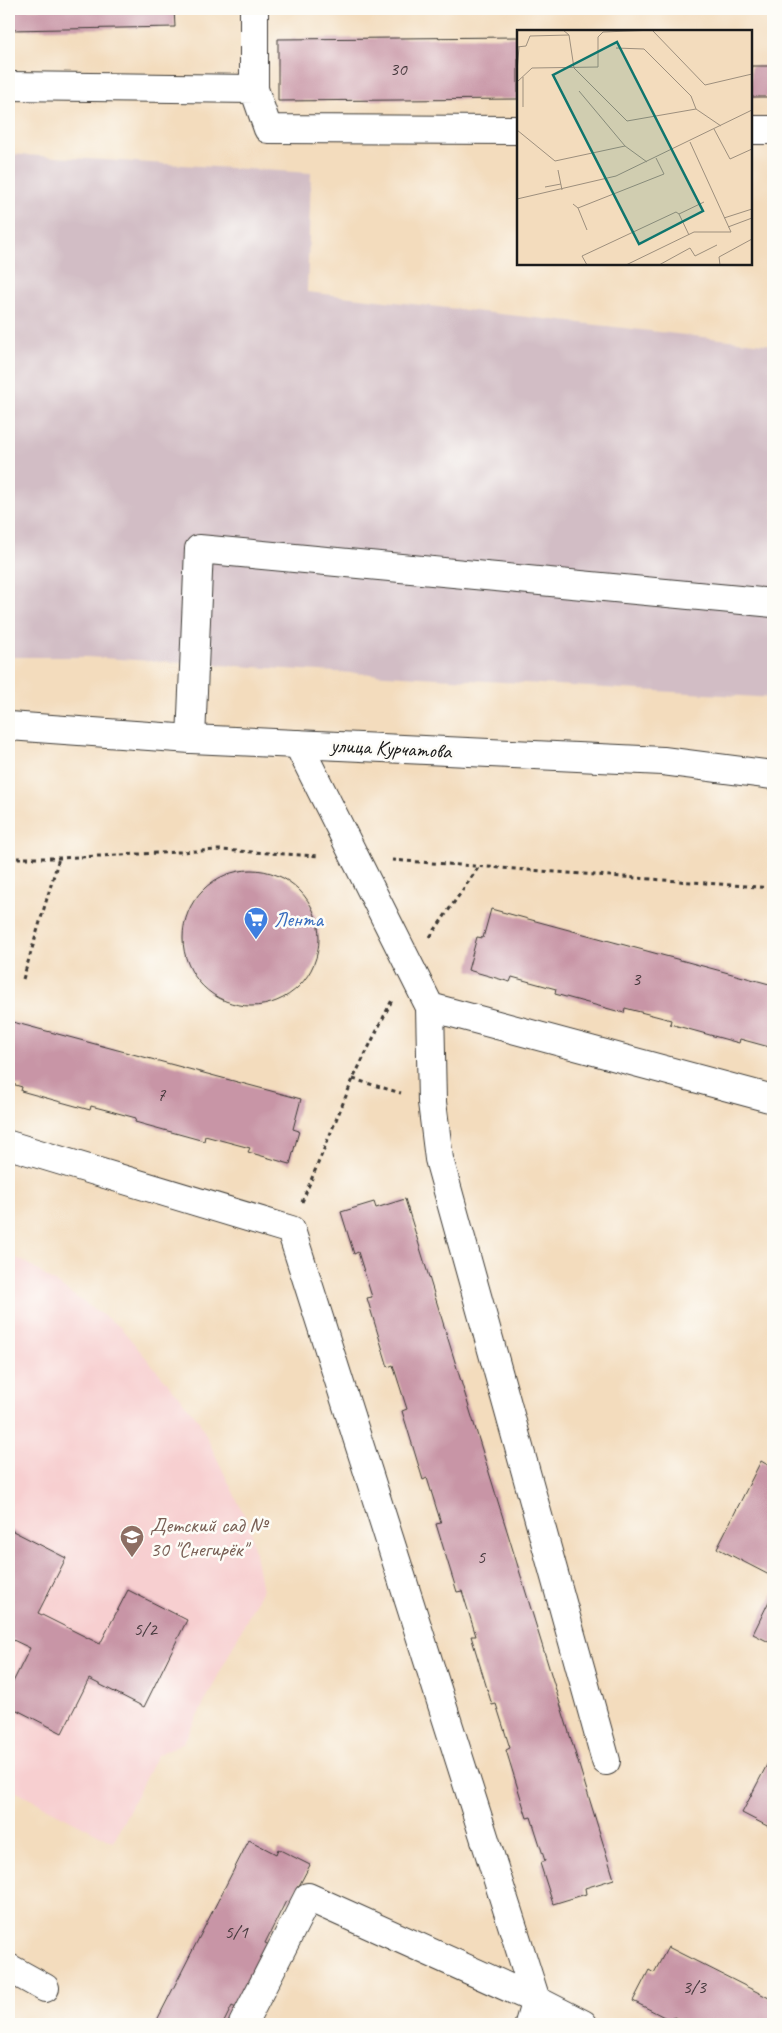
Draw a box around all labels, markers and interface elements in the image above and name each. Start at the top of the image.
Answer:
inset map [517,30,752,265]
house number: 30 [389,57,408,81]
street label: улица Курчатова [328,732,454,764]
supermarket icon: Лента [243,906,269,940]
place label: Лента [274,906,325,932]
house number: 3 [632,967,642,991]
house number: 7 [157,1083,167,1107]
place label: Детский сад № 30 "Снегирёк" [150,1512,269,1562]
school or university icon: Детский сад № 30 "Снегирёк" [119,1524,145,1558]
house number: 5 [477,1545,487,1569]
house number: 5/2 [133,1617,158,1641]
house number: 5/1 [224,1920,249,1944]
house number: 3/3 [682,1975,707,1999]

